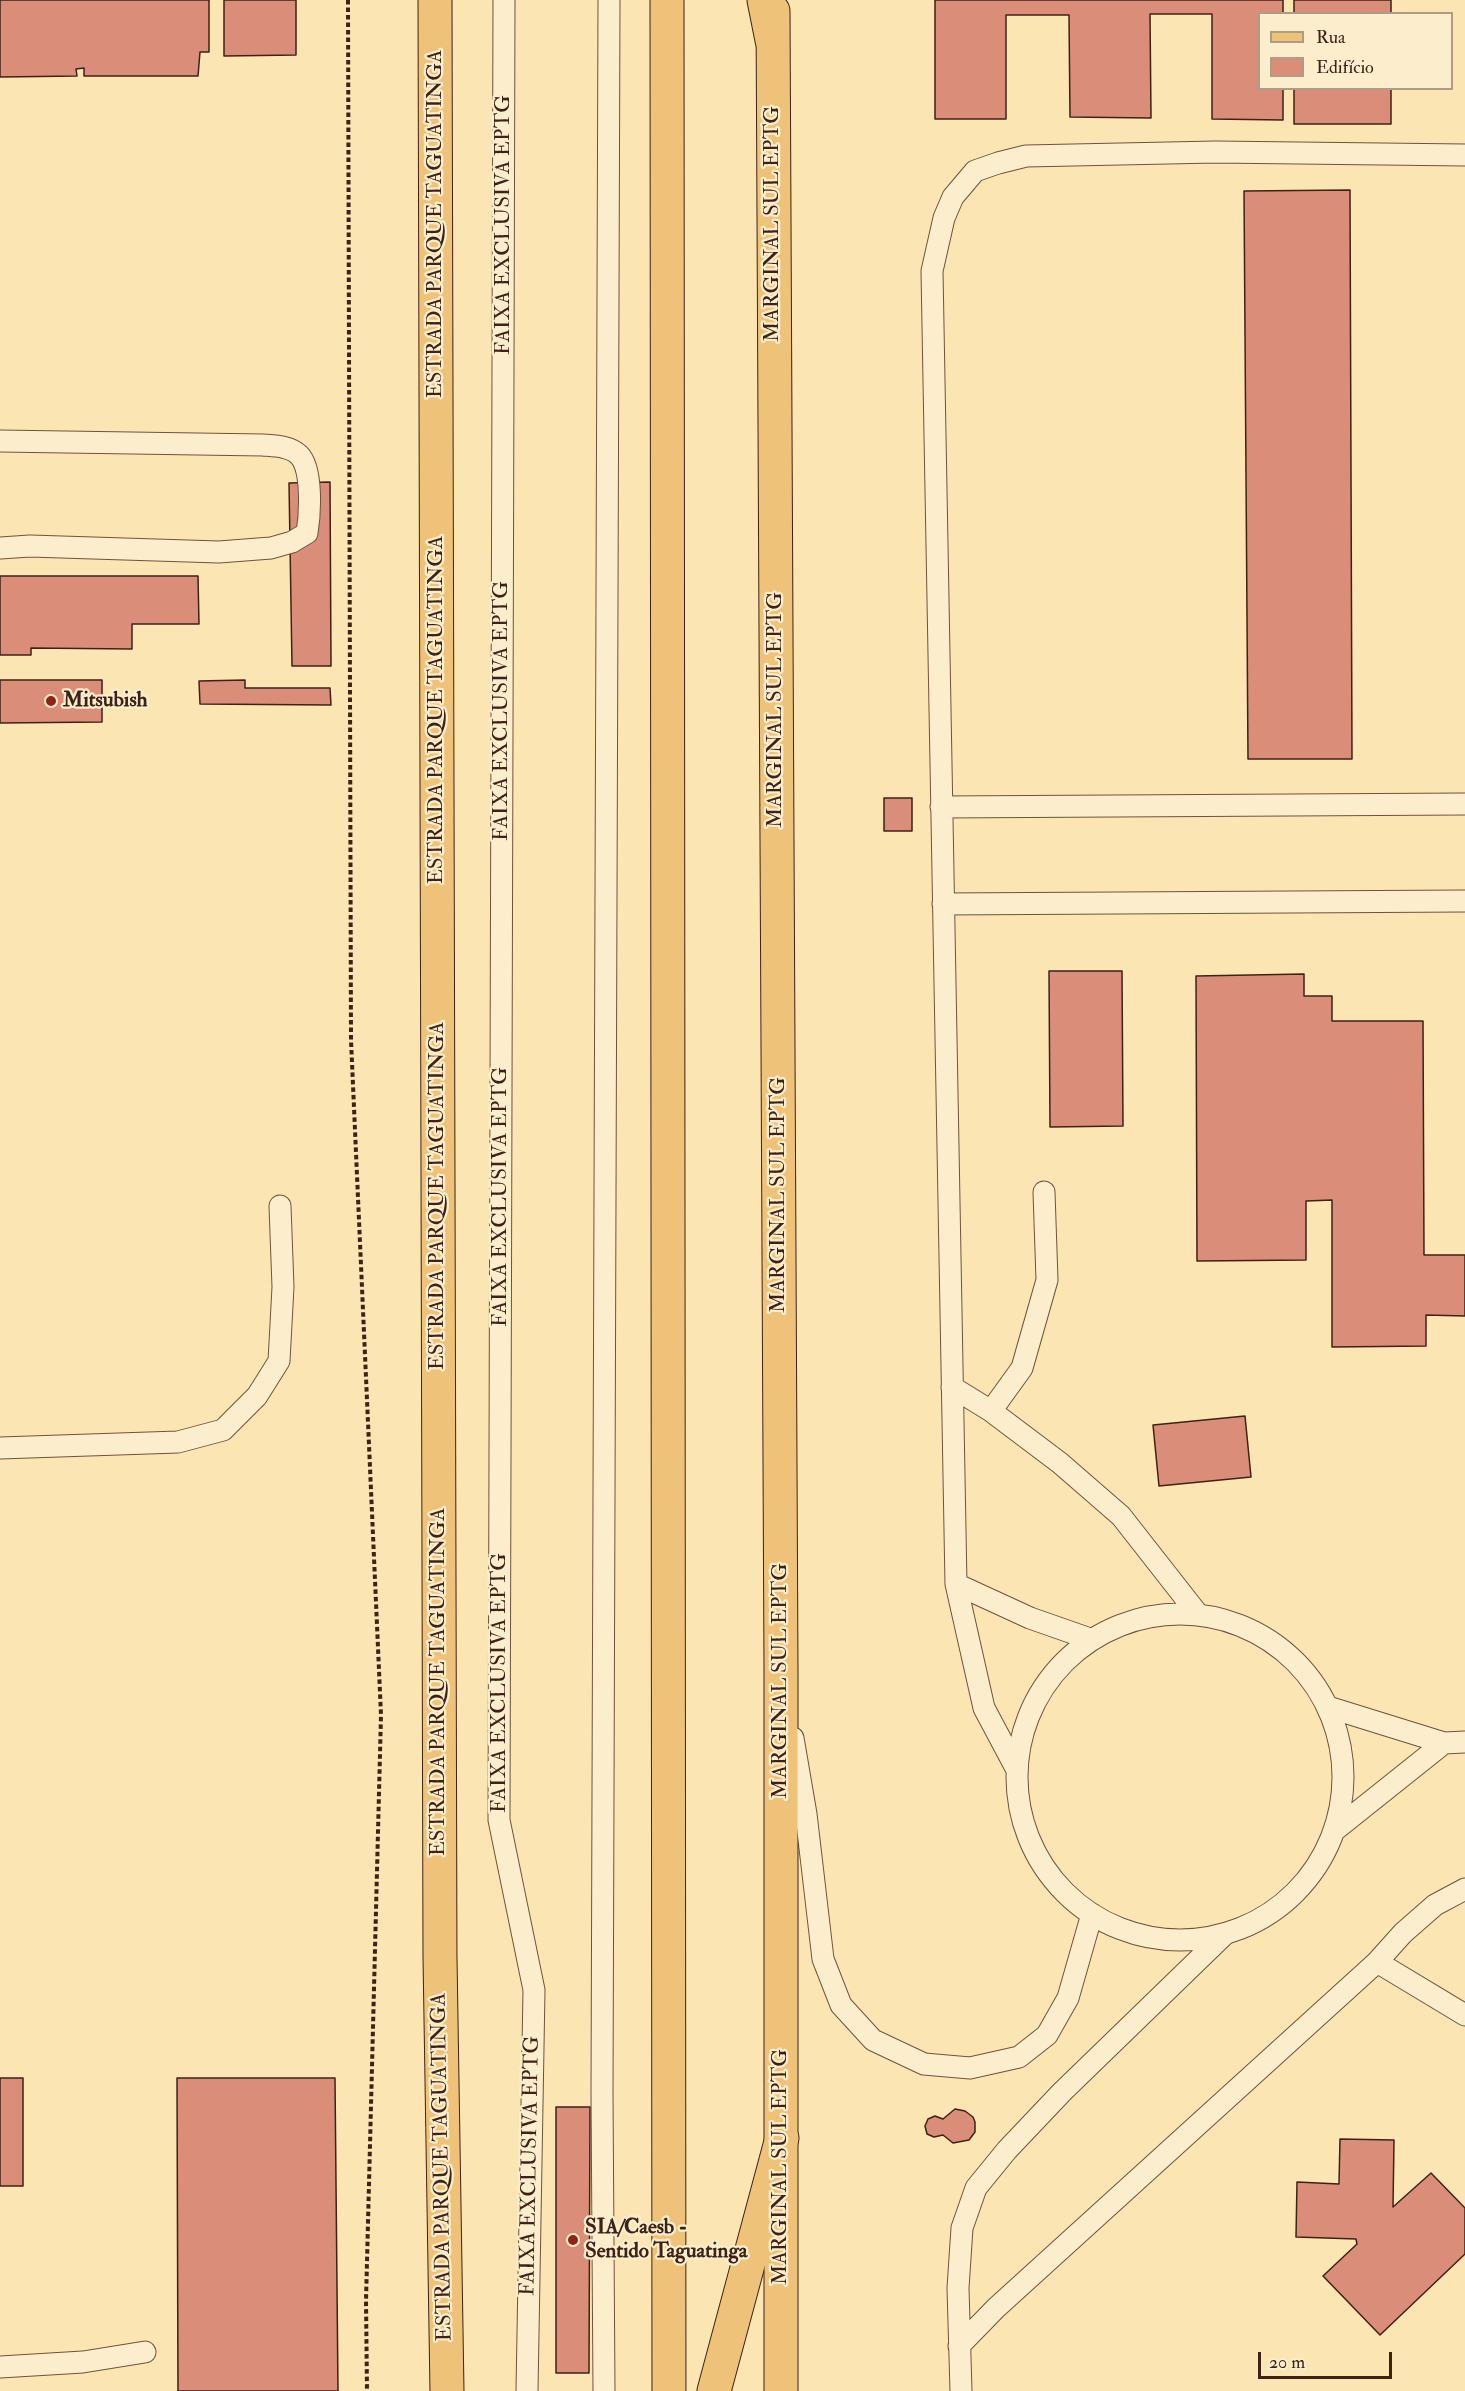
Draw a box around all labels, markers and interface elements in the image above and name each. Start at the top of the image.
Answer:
legend [1258,12,1453,90]
text: Rua [1316,26,1345,49]
street label: ESTRADA PARQUE TAGUATINGA [423,50,449,398]
text: Edifício [1316,56,1374,79]
street label: FAIXA EXCLUSIVA EPTG [491,95,517,355]
street label: MARGINAL SUL EPTG [760,106,786,342]
street label: ESTRADA PARQUE TAGUATINGA [424,536,450,884]
street label: FAIXA EXCLUSIVA EPTG [489,581,515,841]
street label: MARGINAL SUL EPTG [763,592,789,828]
place label: Mitsubish [63,688,148,714]
marker: Mitsubish [44,694,58,708]
street label: ESTRADA PARQUE TAGUATINGA [425,1022,451,1370]
street label: FAIXA EXCLUSIVA EPTG [488,1067,514,1327]
street label: MARGINAL SUL EPTG [766,1077,792,1313]
street label: ESTRADA PARQUE TAGUATINGA [426,1508,452,1856]
street label: FAIXA EXCLUSIVA EPTG [487,1553,513,1813]
street label: MARGINAL SUL EPTG [768,1563,794,1799]
street label: ESTRADA PARQUE TAGUATINGA [427,1993,459,2341]
street label: FAIXA EXCLUSIVA EPTG [516,2036,546,2296]
street label: MARGINAL SUL EPTG [768,2049,794,2285]
place label: SIA/Caesb - Sentido Taguatinga [585,2215,747,2265]
marker: SIA/Caesb - Sentido Taguatinga [566,2233,580,2247]
scale bar [1261,2340,1394,2378]
text: 20 m [1269,2351,1305,2374]

